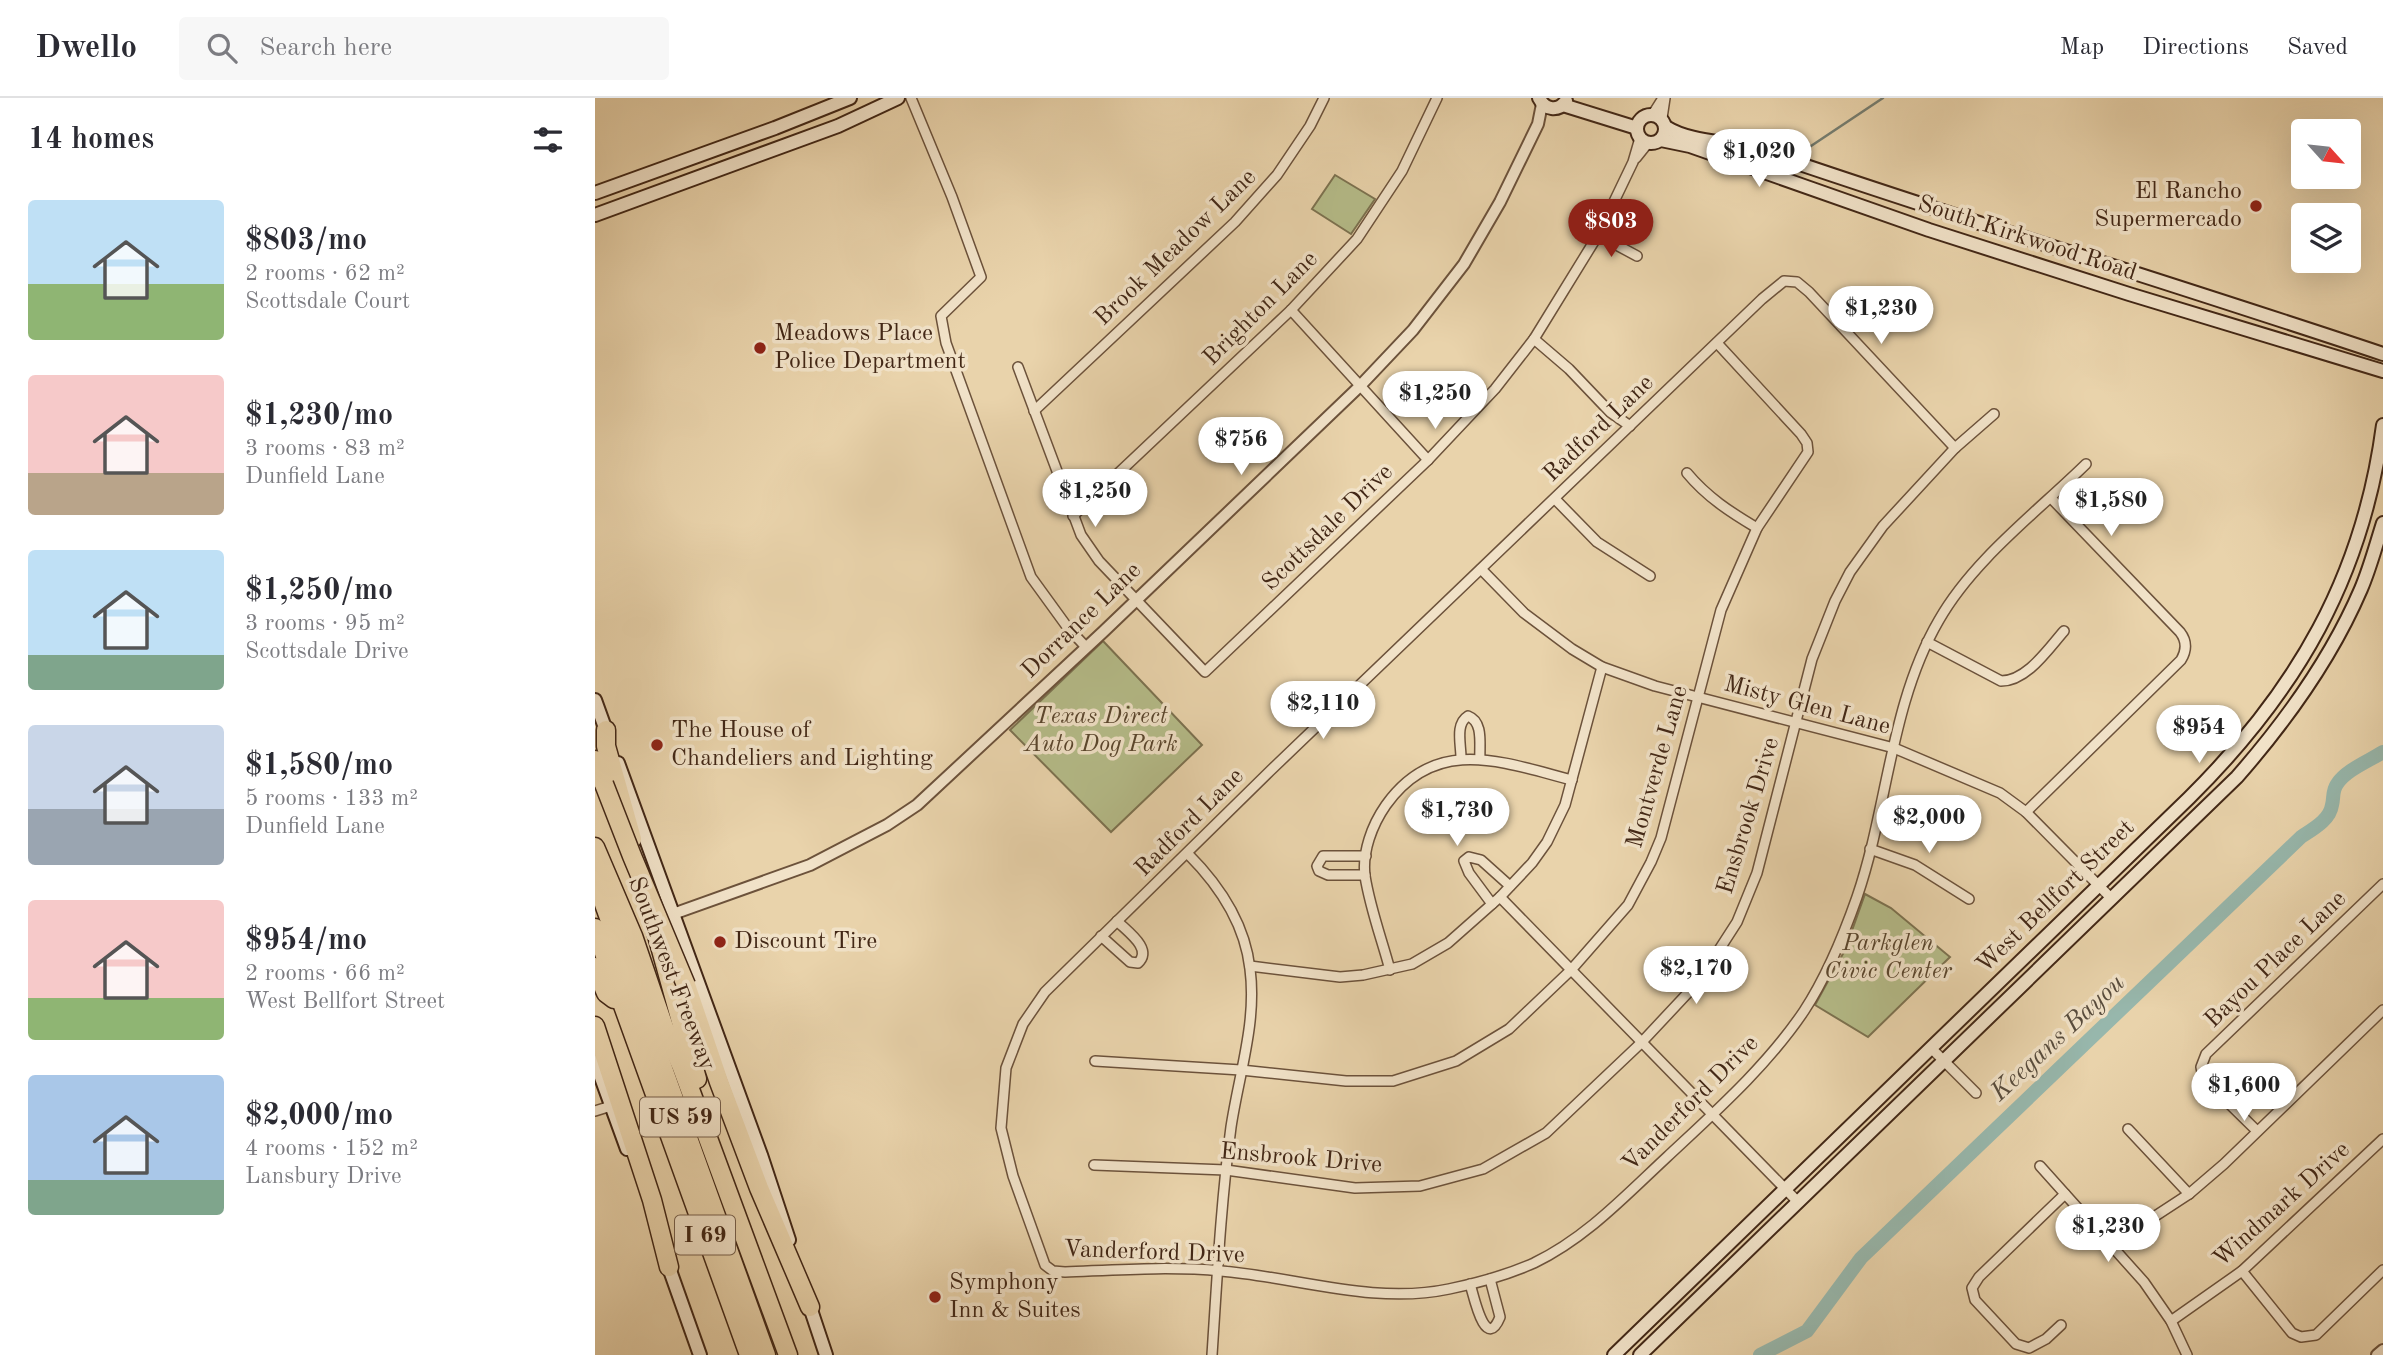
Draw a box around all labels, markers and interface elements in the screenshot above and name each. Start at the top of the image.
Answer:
search box [179,17,669,80]
icon: search [203,29,241,67]
text: Dwello [35,32,137,65]
text: Search here [259,35,392,61]
text: Map [2060,36,2104,60]
text: Directions [2142,36,2249,60]
text: Saved [2287,36,2348,60]
north arrow [2291,119,2361,189]
map controls [2291,119,2361,273]
icon: filters [529,121,567,159]
text: 14 homes [28,125,154,155]
pin: $1,020 [1702,130,1816,189]
text: $1,020 [1722,140,1796,163]
street label: Brook Meadow Lane [1091,165,1261,331]
place label: El Rancho Supermercado [2094,180,2242,232]
street label: South Kirkwood Road [1915,192,2139,286]
marker: El Rancho Supermercado [2248,198,2264,214]
pin: $803 [1570,200,1652,259]
button: layers [2291,203,2361,273]
text: $803 [1584,210,1638,233]
text: $803/mo [245,226,367,256]
icon: home [84,228,168,312]
street label: Brighton Lane [1199,247,1323,371]
text: 2 rooms · 62 m² [245,262,405,285]
pin: $1,230 [1824,286,1938,346]
text: Scottsdale Court [245,290,410,313]
text: $1,230 [1844,297,1918,320]
place label: Meadows Place Police Department [774,322,966,374]
marker: Meadows Place Police Department [752,340,768,356]
street label: Radford Lane [1539,371,1659,487]
pin: $1,250 [1378,372,1492,431]
text: $1,250 [1398,382,1472,405]
text: $1,230/mo [245,401,393,431]
icon: home [84,403,168,487]
pin: $756 [1200,418,1282,477]
text: $756 [1214,428,1268,451]
text: 3 rooms · 83 m² [245,437,405,460]
street label: Scottsdale Drive [1258,460,1398,596]
text: Dunfield Lane [245,465,385,488]
pin: $1,250 [1038,470,1152,529]
pin: $1,580 [2054,478,2168,538]
text: $1,250 [1058,480,1132,503]
text: $1,580 [2074,489,2148,512]
street label: Dorrance Lane [1018,558,1146,684]
text: $1,250/mo [245,576,393,606]
icon: home [84,578,168,662]
text: 3 rooms · 95 m² [245,612,405,635]
text: Scottsdale Drive [245,640,409,663]
street label: Misty Glen Lane [1721,672,1893,740]
pin: $2,110 [1266,682,1380,741]
street label: Montverde Lane [1623,683,1693,851]
text: $2,110 [1286,692,1360,715]
park label: Texas Direct Auto Dog Park [1022,705,1178,757]
pin: $954 [2158,706,2240,765]
text: $954 [2172,716,2226,739]
place label: The House of Chandeliers and Lighting [671,719,933,771]
street label: Ensbrook Drive [1714,735,1784,897]
marker: The House of Chandeliers and Lighting [649,737,665,753]
text: $1,580/mo [245,751,393,781]
icon: home [84,753,168,837]
street label: Radford Lane [1131,764,1249,882]
text: 5 rooms · 133 m² [245,787,418,810]
pin: $1,730 [1400,788,1514,848]
pin: $2,000 [1872,796,1986,855]
text: $1,730 [1420,799,1494,822]
text: $2,000 [1892,806,1966,829]
text: Dunfield Lane [245,815,385,838]
street label: West Bellfort Street [1973,816,2139,978]
street label: Southwest Freeway [623,874,719,1074]
street label: Bayou Place Lane [2201,887,2351,1033]
text: $954/mo [245,926,367,956]
icon: home [84,928,168,1012]
place label: Discount Tire [734,930,877,954]
park label: Parkglen Civic Center [1824,932,1953,984]
marker: Discount Tire [712,934,728,950]
pin: $2,170 [1639,946,1753,1006]
text: $2,170 [1659,957,1733,980]
text: 2 rooms · 66 m² [245,962,405,985]
water label: Keegans Bayou [1985,970,2130,1107]
text: West Bellfort Street [245,990,445,1013]
street label: Vanderford Drive [1618,1031,1764,1177]
pin: $1,600 [2187,1063,2301,1123]
text: $1,600 [2207,1074,2281,1097]
road number: US 59 [640,1098,720,1136]
text: $2,000/mo [245,1101,393,1131]
icon: home [84,1103,168,1187]
text: 4 rooms · 152 m² [245,1137,418,1160]
street label: Windmark Drive [2209,1138,2355,1272]
street label: Ensbrook Drive [1219,1140,1383,1178]
text: Lansbury Drive [245,1165,402,1188]
pin: $1,230 [2051,1204,2165,1264]
text: $1,230 [2071,1215,2145,1238]
road number: I 69 [675,1216,735,1254]
street label: Vanderford Drive [1063,1238,1245,1268]
place label: Symphony Inn & Suites [949,1271,1081,1323]
marker: Symphony Inn & Suites [927,1289,943,1305]

